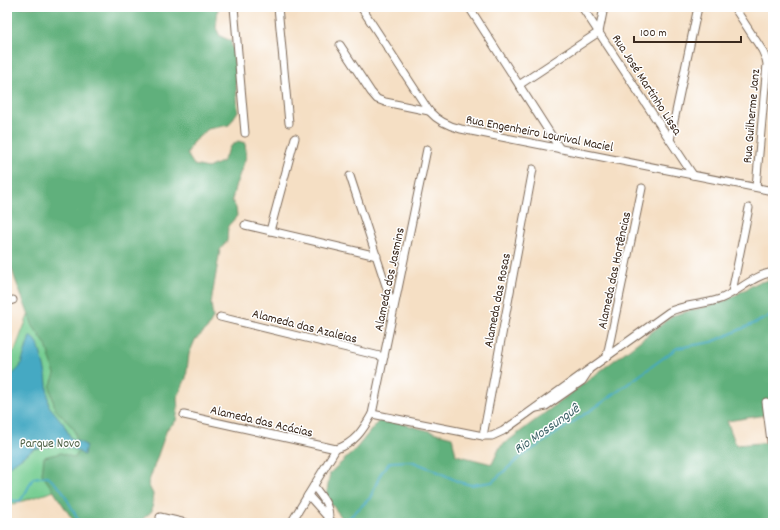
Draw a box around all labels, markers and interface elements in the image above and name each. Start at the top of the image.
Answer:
scale bar [634,18,741,44]
text: 100 m [640,25,667,42]
street label: Rua José Martinho Lissa [606,31,686,140]
street label: Rua Guilherme Janz [739,68,766,164]
street label: Rua Engenheiro Lourival Maciel [464,111,615,158]
street label: Alameda das Hortências [594,210,637,331]
street label: Alameda dos Jasmins [370,226,411,333]
street label: Alameda das Rosas [480,252,517,349]
street label: Alameda das Azaleias [250,305,359,350]
water label: Rio Mossunguê [510,399,585,460]
street label: Alameda das Acácias [208,401,315,443]
park label: Parque Novo [20,435,80,454]

